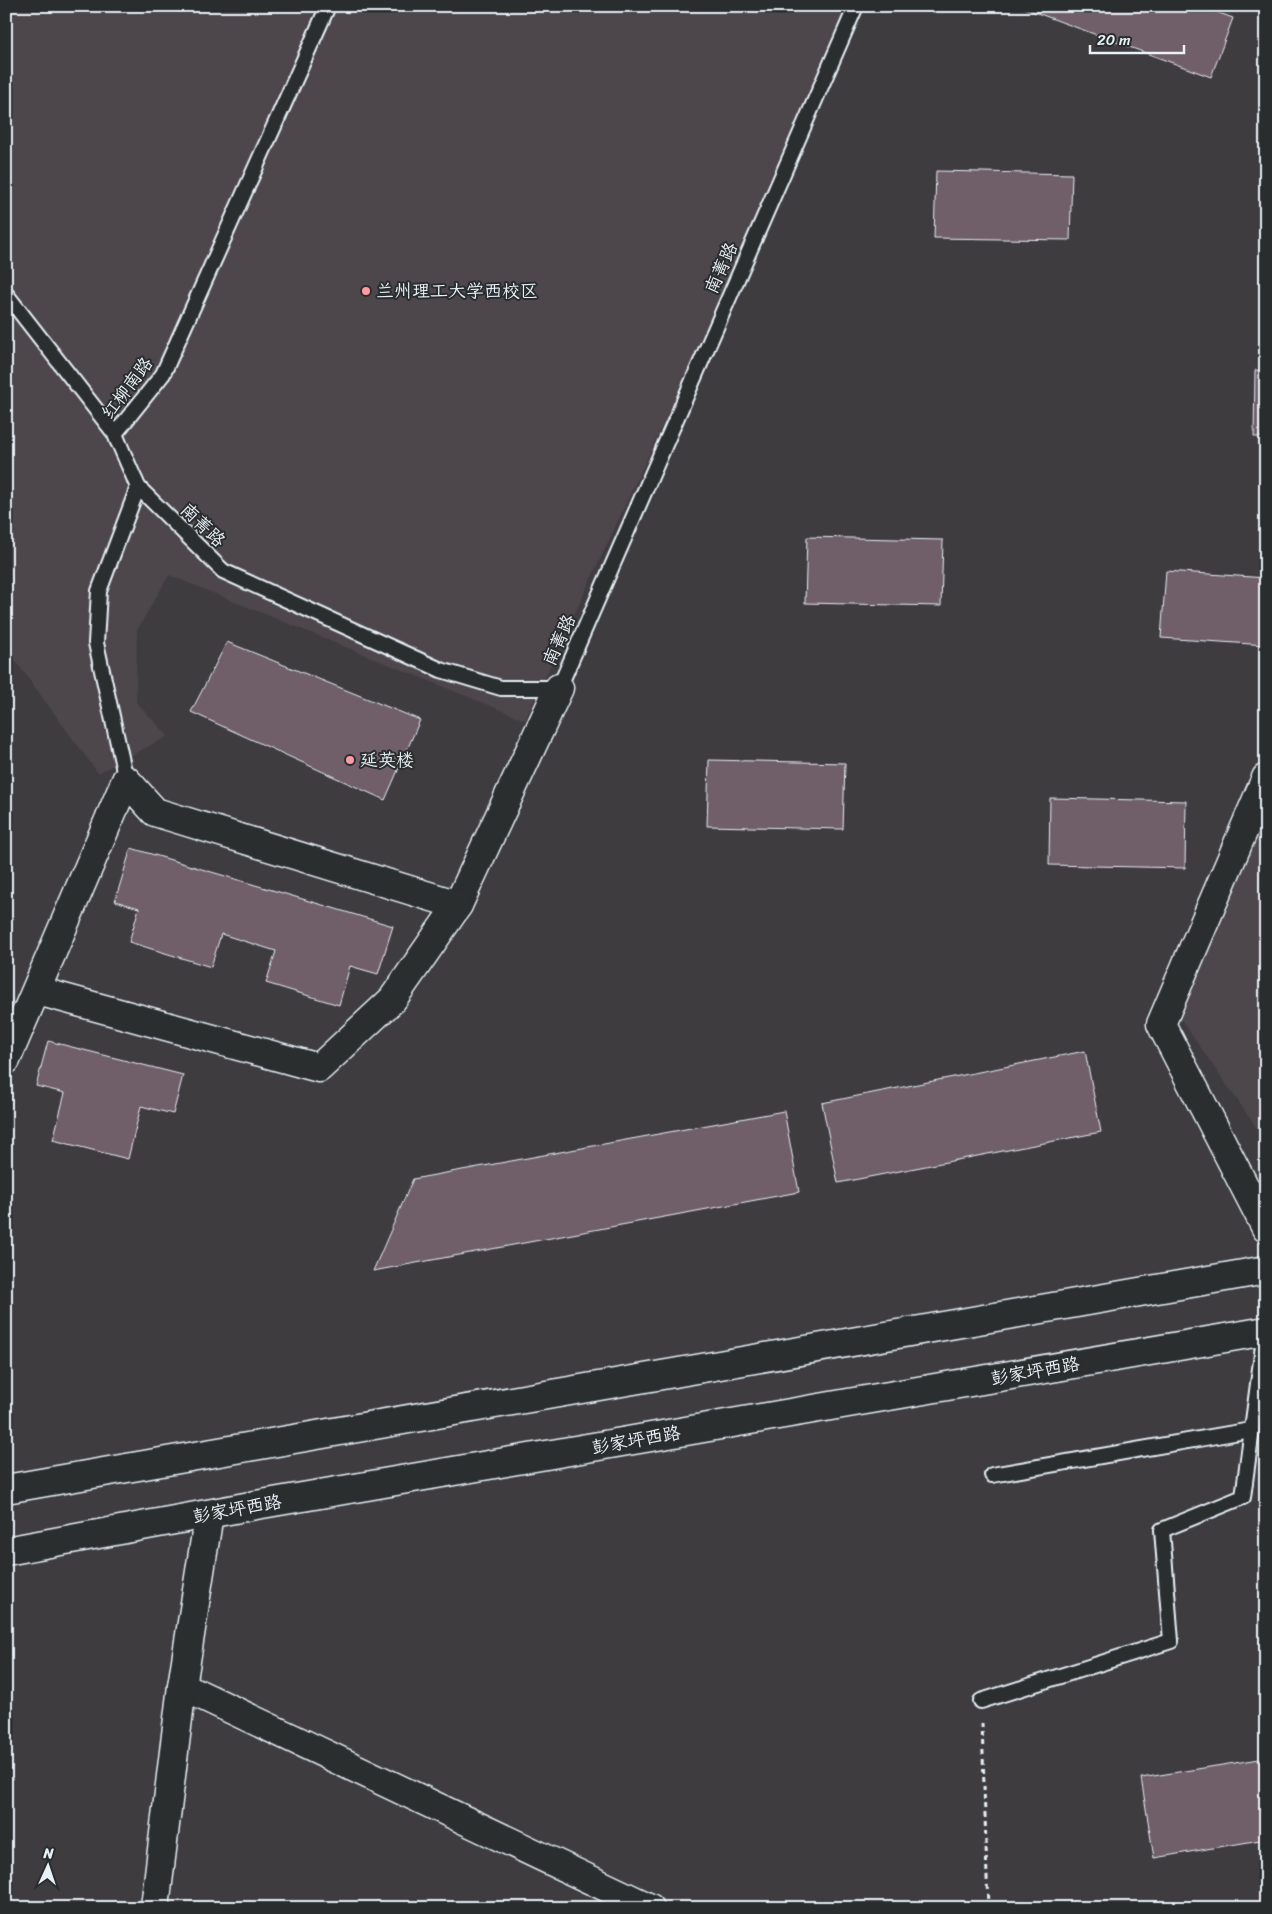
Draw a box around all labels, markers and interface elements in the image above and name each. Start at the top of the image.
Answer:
scale bar [1090,22,1183,54]
text: 20 m [1097,27,1131,53]
street label: 南菁路 [695,237,747,299]
place label: 兰州理工大学西校区 [376,275,538,307]
marker: 兰州理工大学西校区 [360,285,372,297]
street label: 红柳南路 [93,350,161,426]
street label: 南菁路 [172,495,234,555]
street label: 南菁路 [533,609,585,671]
place label: 延英楼 [360,744,414,776]
marker: 延英楼 [344,754,356,766]
street label: 彭家坪西路 [988,1347,1082,1395]
street label: 彭家坪西路 [589,1416,683,1464]
street label: 彭家坪西路 [190,1485,284,1533]
text: N [42,1841,54,1866]
north arrow [22,1842,72,1892]

